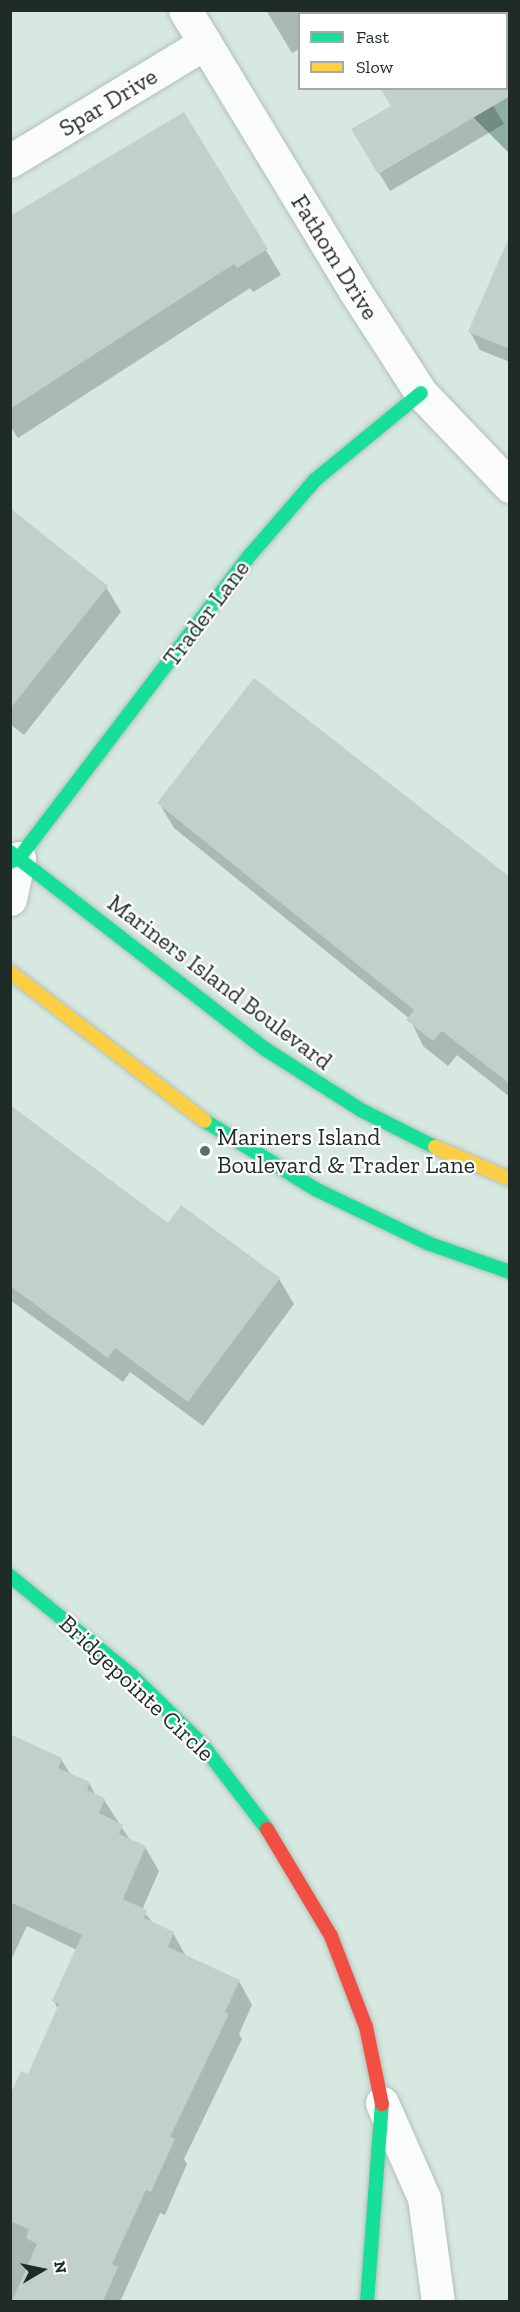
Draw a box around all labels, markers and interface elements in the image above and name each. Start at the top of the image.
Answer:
legend [298,12,508,90]
text: Fast [356,26,389,48]
text: Slow [356,56,393,78]
street label: Spar Drive [54,61,162,143]
street label: Fathom Drive [285,189,385,325]
street label: Trader Lane [157,554,255,672]
street label: Mariners Island Boulevard [102,888,338,1076]
place label: Mariners Island Boulevard & Trader Lane [217,1123,476,1179]
marker: Mariners Island Boulevard & Trader Lane [198,1144,212,1158]
street label: Bridgepointe Circle [53,1609,221,1767]
north arrow [12,2240,72,2300]
text: N [50,2260,71,2275]

